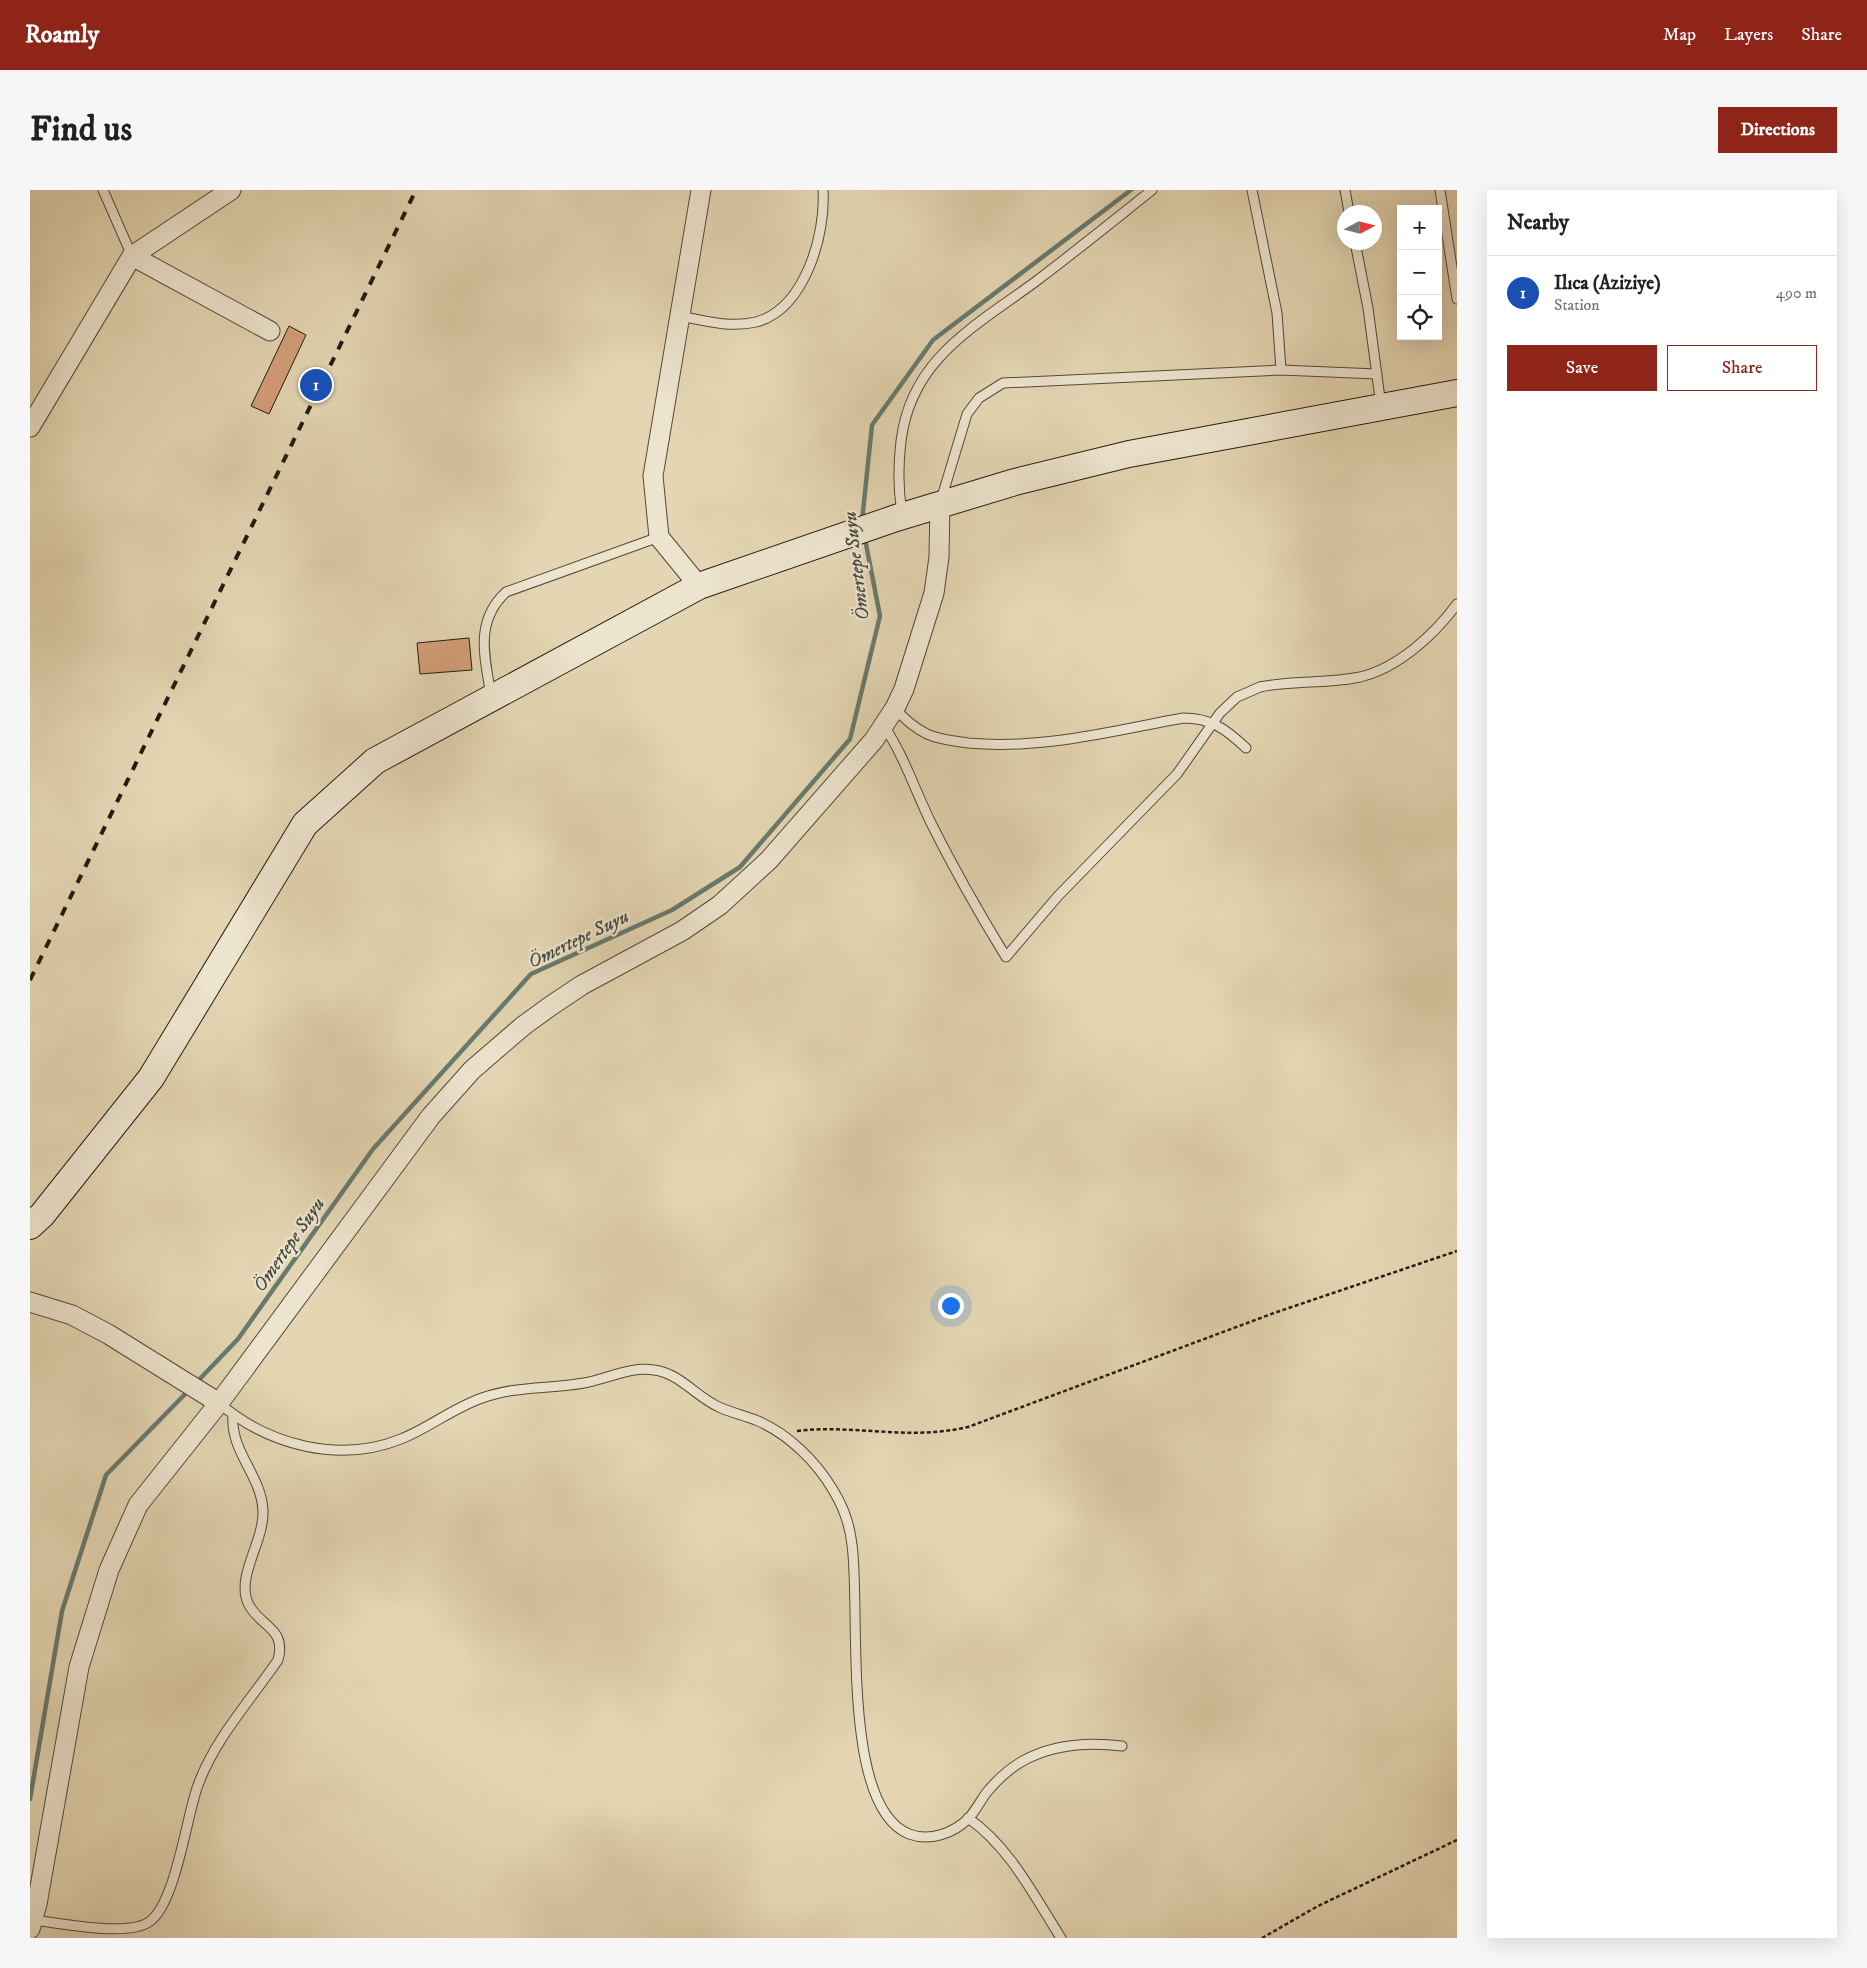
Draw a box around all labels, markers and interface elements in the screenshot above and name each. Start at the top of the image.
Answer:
text: Roamly [25,20,99,50]
text: Map [1663,24,1696,46]
text: Layers [1724,24,1773,46]
text: Share [1801,24,1842,46]
button: Directions [1718,107,1837,153]
text: Find us [30,108,132,152]
north arrow [1337,205,1382,250]
map controls [1397,205,1442,340]
button: + [1397,205,1442,250]
text: Nearby [1507,210,1569,236]
button: − [1397,250,1442,295]
text: Ilıca (Aziziye) [1554,272,1661,295]
text: 1 [1520,283,1526,303]
text: 490 m [1776,283,1817,303]
button: locate [1397,295,1442,340]
text: Station [1554,295,1600,315]
button: Save [1507,345,1657,391]
button: Share [1667,345,1817,391]
pin: 1 [300,366,332,404]
water label: Ömertepe Suyu [838,510,876,622]
water label: Ömertepe Suyu [524,905,634,975]
water label: Ömertepe Suyu [248,1193,331,1297]
your location [938,1293,964,1319]

